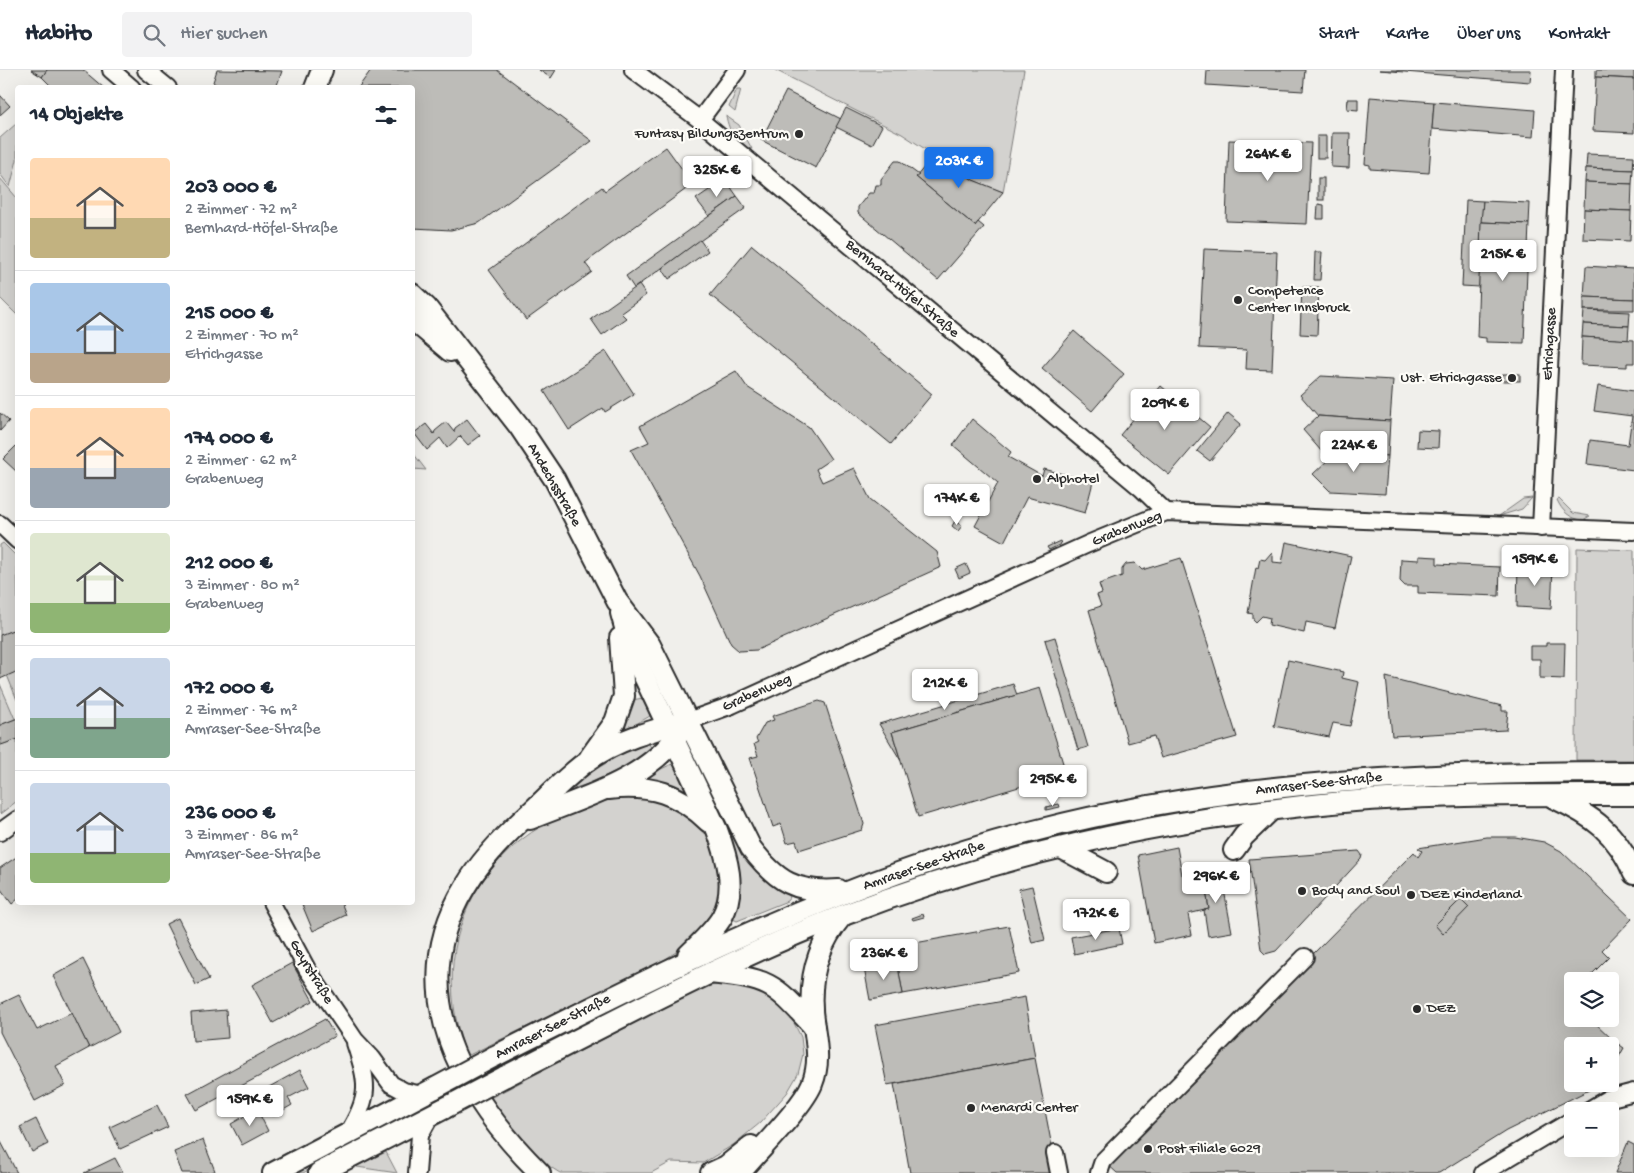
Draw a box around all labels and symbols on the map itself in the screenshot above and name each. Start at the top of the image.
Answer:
place label: Funtasy Bildungszentrum [633,125,789,143]
marker: Funtasy Bildungszentrum [793,128,805,140]
pin: 264K € [1227,140,1309,182]
pin: 203K € [918,146,1000,189]
pin: 325K € [676,156,758,198]
street label: Bernhard-Höfel-Straße [841,235,963,342]
pin: 215K € [1462,240,1544,282]
place label: Competence Center Innsbruck [1248,282,1350,317]
marker: Competence Center Innsbruck [1232,294,1244,306]
street label: Etrichgasse [1539,307,1561,381]
place label: Ust. Etrichgasse [1401,369,1502,387]
marker: Ust. Etrichgasse [1506,372,1518,384]
pin: 209K € [1124,388,1206,431]
pin: 224K € [1313,430,1395,473]
street label: Andechsstraße [523,440,585,530]
place label: Alphotel [1047,470,1100,488]
marker: Alphotel [1031,473,1043,485]
pin: 174K € [916,484,998,526]
street label: Grabenweg [1089,507,1165,551]
pin: 159K € [1494,544,1576,587]
pin: 212K € [904,668,986,711]
street label: Grabenweg [720,670,794,716]
pin: 295K € [1012,764,1094,807]
street label: Amraser-See-Straße [1255,768,1383,800]
street label: Amraser-See-Straße [861,837,987,895]
pin: 296K € [1175,862,1257,904]
place label: Body and Soul [1311,882,1400,900]
marker: Body and Soul [1296,885,1308,897]
place label: DEZ Kinderland [1420,886,1523,904]
marker: DEZ Kinderland [1405,889,1417,901]
pin: 172K € [1055,898,1137,941]
street label: Geyrstraße [285,936,337,1008]
pin: 236K € [843,938,925,981]
street label: Amraser-See-Straße [492,990,614,1064]
place label: DEZ [1426,1000,1456,1018]
marker: DEZ [1411,1003,1423,1015]
pin: 159K € [209,1084,291,1127]
place label: Menardi Center [981,1099,1079,1117]
marker: Menardi Center [965,1102,977,1114]
place label: Post Filiale 6029 [1157,1140,1261,1158]
marker: Post Filiale 6029 [1142,1143,1154,1155]

